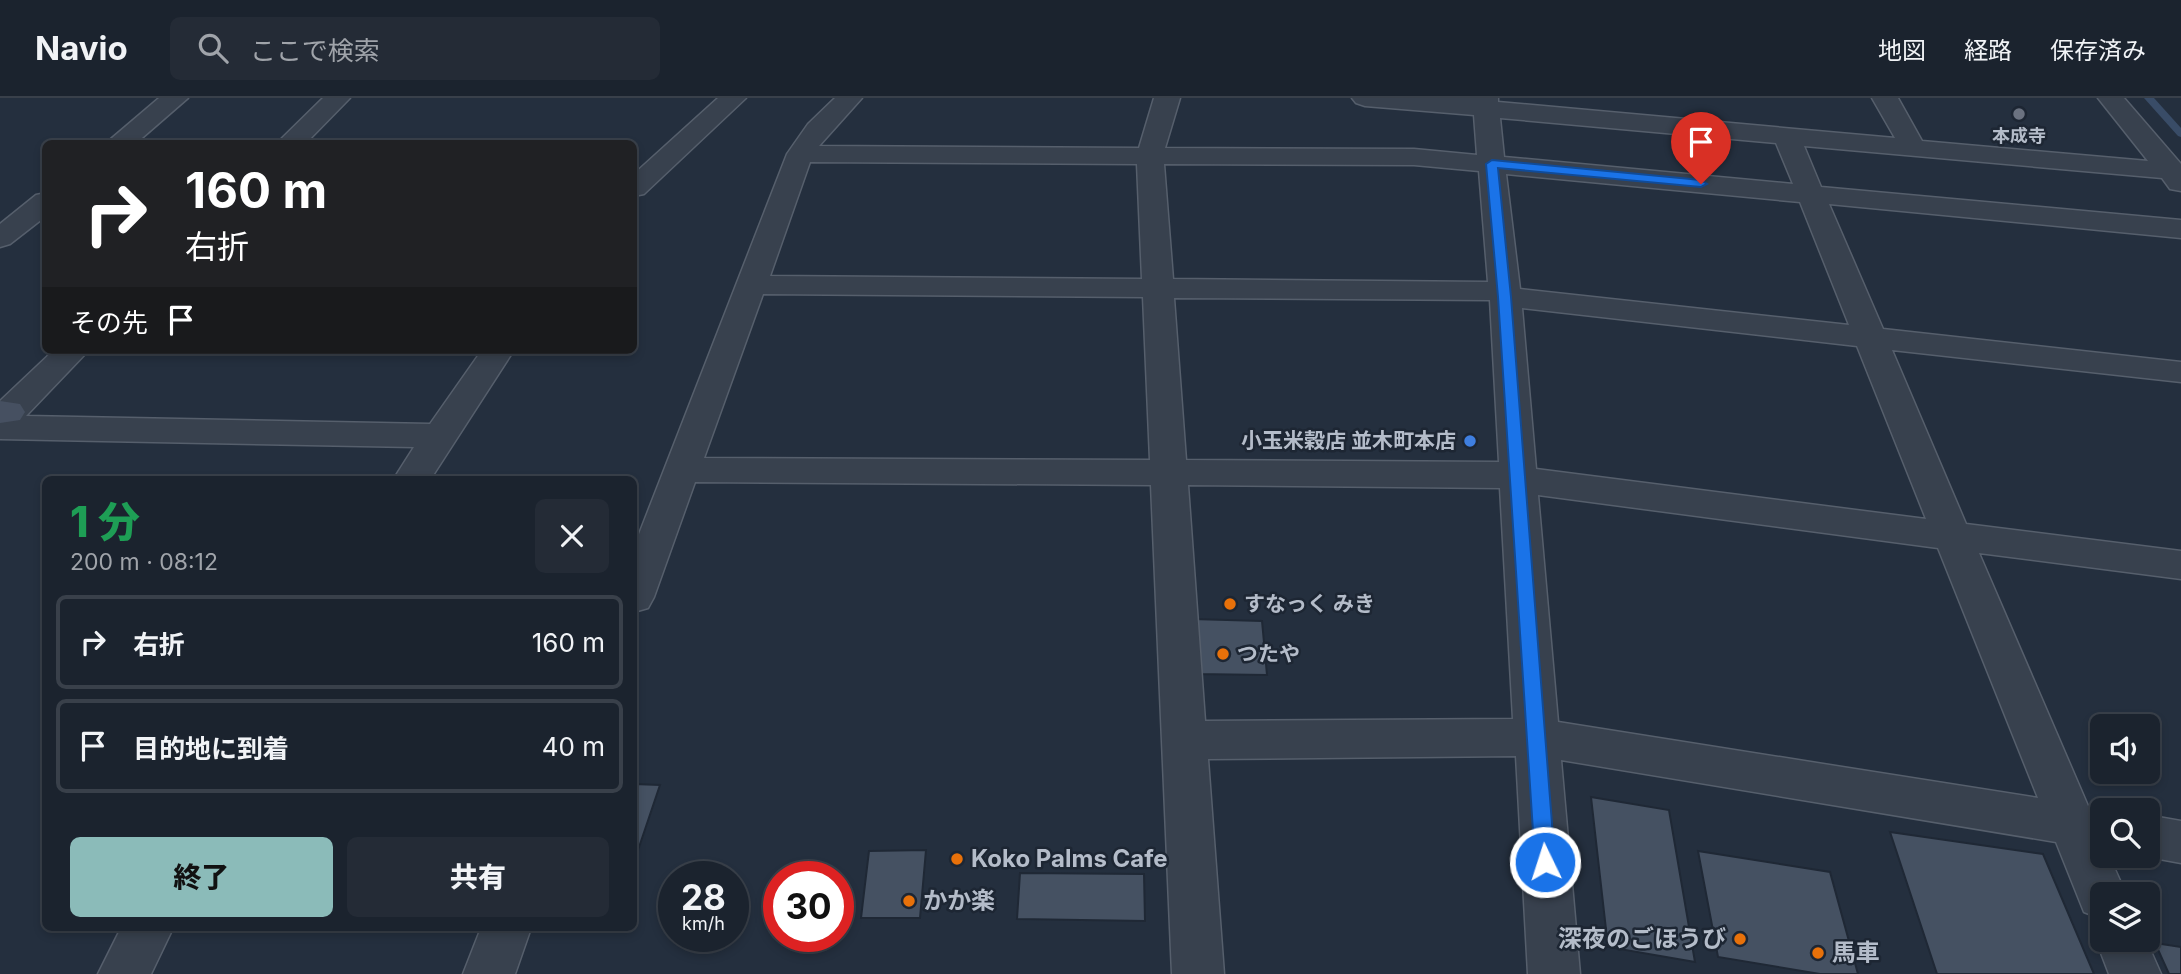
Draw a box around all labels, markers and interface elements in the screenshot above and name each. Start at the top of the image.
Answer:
search box [170,17,660,80]
text: Navio [35,28,128,68]
icon: search [194,29,232,67]
text: ここで検索 [250,35,380,66]
text: 地図 [1878,36,1926,65]
text: 経路 [1964,36,2012,65]
text: 保存済み [2050,36,2146,65]
marker: 本成寺 [2011,106,2027,122]
pin [1671,112,1731,184]
icon: arrive [1682,123,1720,161]
place label: 本成寺 [1992,125,2046,146]
text: 160 m [185,161,327,220]
icon: right [70,168,161,259]
text: 右折 [185,227,249,266]
icon: arrive [162,301,200,339]
text: その先 [70,307,148,338]
place label: 小玉米穀店 並木町本店 [1241,428,1456,453]
marker: 小玉米穀店 並木町本店 [1462,433,1478,449]
text: 1 分 [70,496,140,547]
button: close [535,499,609,573]
text: 200 m · 08:12 [70,548,218,576]
place label: すなっく みき [1244,591,1375,616]
marker: すなっく みき [1222,596,1238,612]
icon: right [74,623,112,661]
text: 160 m [532,627,605,658]
text: 右折 [133,629,185,660]
place label: つたや [1237,641,1300,666]
marker: つたや [1215,646,1231,662]
map controls [2090,714,2160,952]
button: sound [2090,714,2160,784]
icon: arrive [74,727,112,765]
text: 40 m [542,731,605,762]
text: 目的地に到着 [133,733,289,764]
button: search [2090,798,2160,868]
position arrow [1508,825,1582,899]
button: 終了 [70,837,333,917]
button: 共有 [347,837,609,917]
place label: Koko Palms Cafe [971,844,1168,873]
marker: Koko Palms Cafe [949,851,965,867]
speed limit sign: 30 [763,861,854,952]
text: 28 [681,876,726,918]
button: layers [2090,882,2160,952]
place label: かか楽 [923,886,995,915]
marker: かか楽 [901,893,917,909]
text: km/h [682,913,725,934]
place label: 深夜のごほうび [1558,924,1726,953]
marker: 深夜のごほうび [1732,931,1748,947]
place label: 馬車 [1832,938,1880,967]
marker: 馬車 [1810,945,1826,961]

